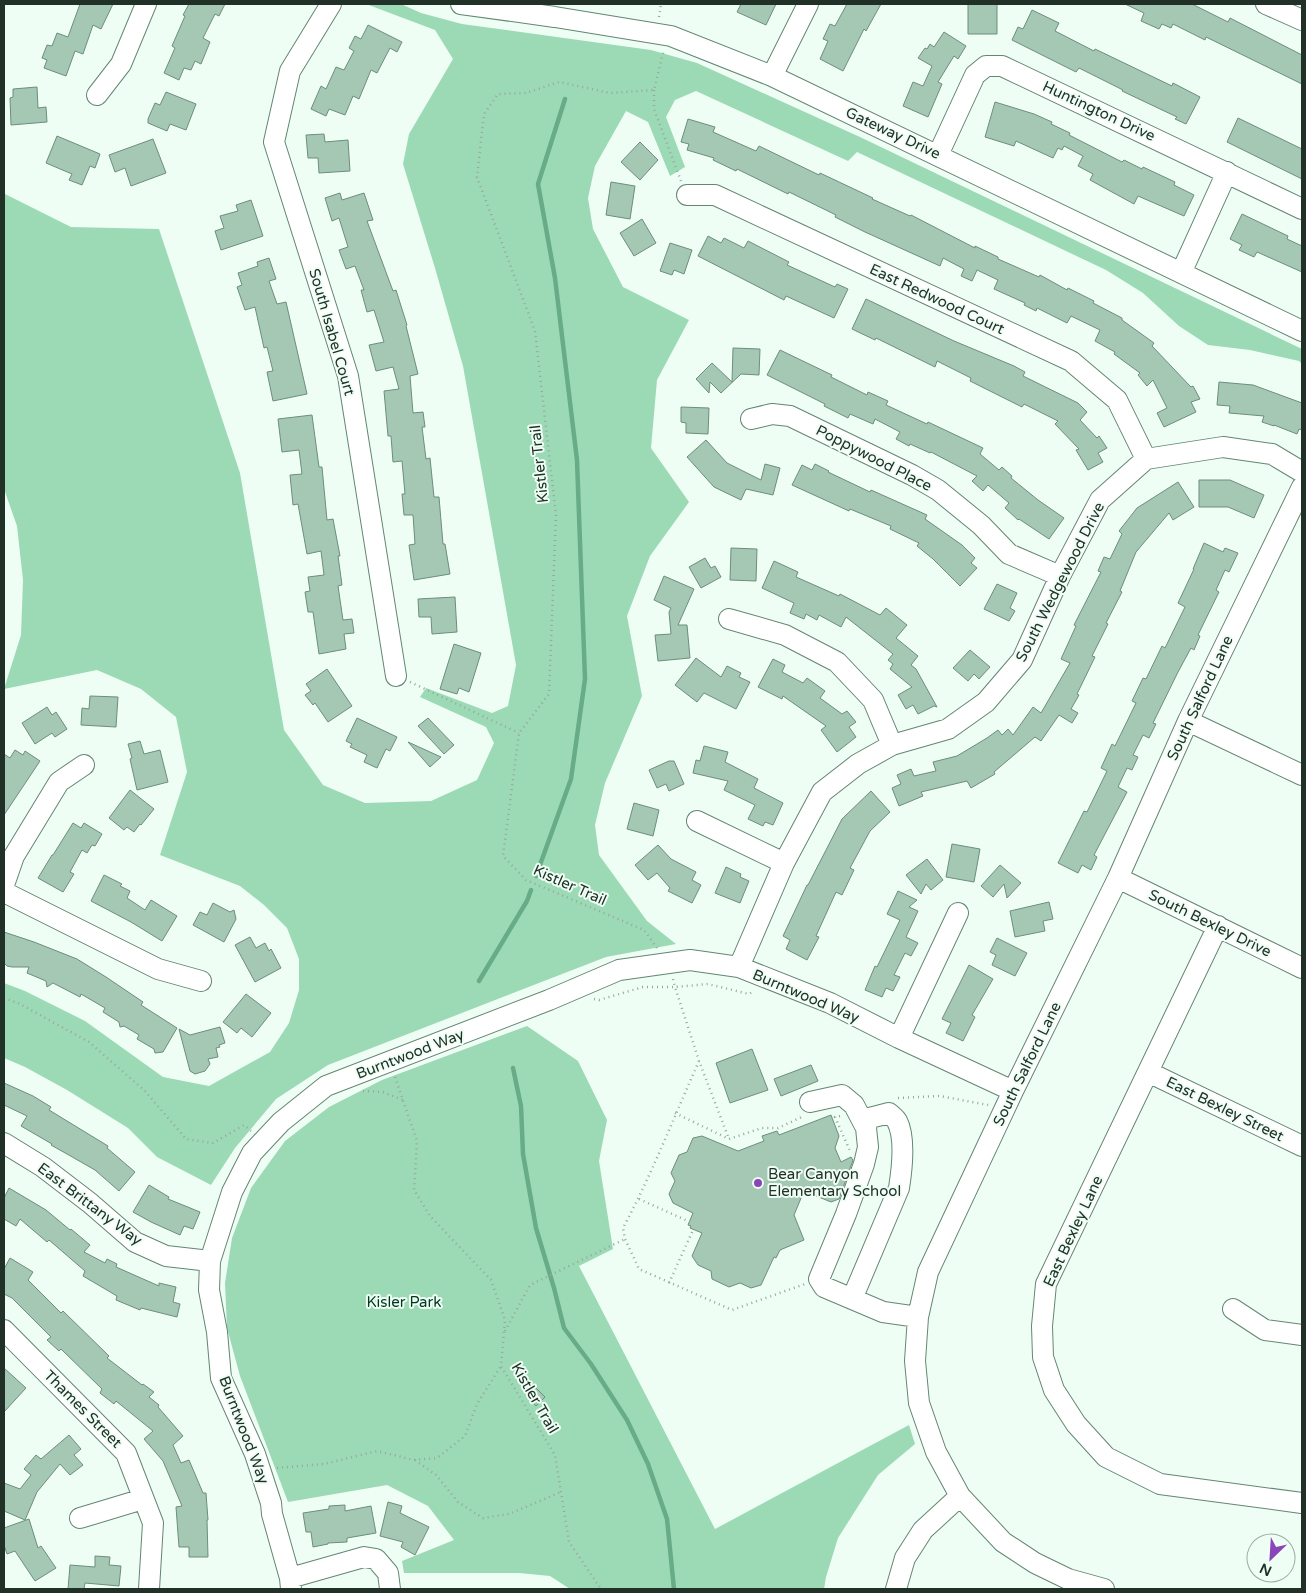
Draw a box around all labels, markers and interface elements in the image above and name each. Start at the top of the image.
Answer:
street label: Huntington Drive [1040,77,1158,145]
street label: Gateway Drive [843,103,943,163]
street label: East Redwood Court [867,260,1007,338]
street label: South Isabel Court [305,266,359,398]
street label: Poppywood Place [813,421,935,495]
street label: Kistler Trail [526,424,552,504]
street label: South Wedgewood Drive [1012,499,1108,665]
street label: South Salford Lane [1163,633,1237,763]
street label: Kistler Trail [531,861,609,909]
street label: South Bexley Drive [1146,886,1274,960]
street label: Burntwood Way [750,965,862,1027]
street label: South Salford Lane [989,999,1065,1129]
street label: Burntwood Way [354,1025,466,1083]
street label: East Bexley Street [1163,1073,1287,1145]
street label: East Brittany Way [34,1159,146,1249]
place label: Bear Canyon Elementary School [768,1165,901,1200]
street label: East Bexley Lane [1039,1173,1107,1289]
marker: Bear Canyon Elementary School [752,1177,764,1189]
park label: Kisler Park [367,1293,441,1311]
street label: Kistler Trail [508,1360,562,1436]
street label: Thames Street [40,1366,126,1452]
street label: Burntwood Way [215,1374,273,1486]
north arrow [1246,1533,1296,1583]
text: N [1257,1559,1274,1579]

